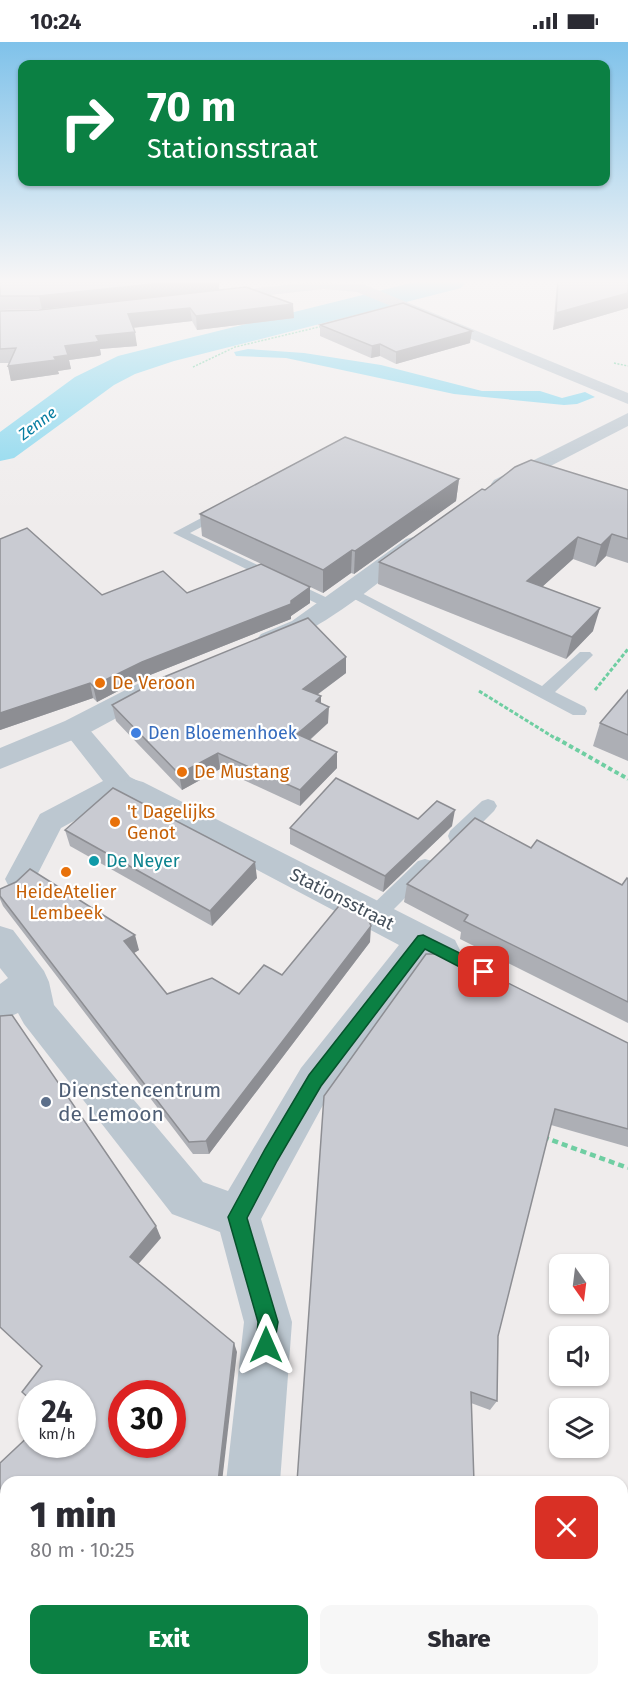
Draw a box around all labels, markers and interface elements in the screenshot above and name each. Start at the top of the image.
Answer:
text: 10:24 [30,8,82,35]
text: 70 m [147,82,236,132]
icon: right [48,84,126,162]
text: Stationsstraat [147,133,318,165]
water label: Zenne [14,403,60,445]
place label: De Veroon [112,672,196,694]
marker: De Veroon [93,676,107,690]
place label: Den Bloemenhoek [148,722,298,744]
marker: Den Bloemenhoek [129,726,143,740]
place label: De Mustang [194,761,290,783]
marker: De Mustang [175,765,189,779]
place label: 't Dagelijks Genot [127,801,215,844]
marker: 't Dagelijks Genot [108,815,122,829]
place label: De Neyer [106,850,180,872]
marker: De Neyer [87,854,101,868]
street label: Stationsstraat [286,863,398,935]
marker: HeideAtelier Lembeek [59,865,73,879]
place label: HeideAtelier Lembeek [15,881,117,924]
pin [458,946,509,997]
icon: arrive [467,955,500,988]
place label: Dienstencentrum de Lemoon [58,1077,221,1127]
marker: Dienstencentrum de Lemoon [39,1095,53,1109]
north arrow [549,1254,609,1314]
map controls [549,1254,609,1458]
position arrow [234,1313,298,1377]
button: sound [549,1326,609,1386]
speed limit sign: 30 [108,1380,186,1458]
text: 24 [41,1394,73,1430]
button: layers [549,1398,609,1458]
text: km/h [38,1425,76,1443]
text: 1 min [30,1493,116,1537]
button: close [535,1496,598,1559]
text: 80 m · 10:25 [30,1538,135,1562]
button: Exit [30,1605,308,1674]
button: Share [320,1605,598,1674]

